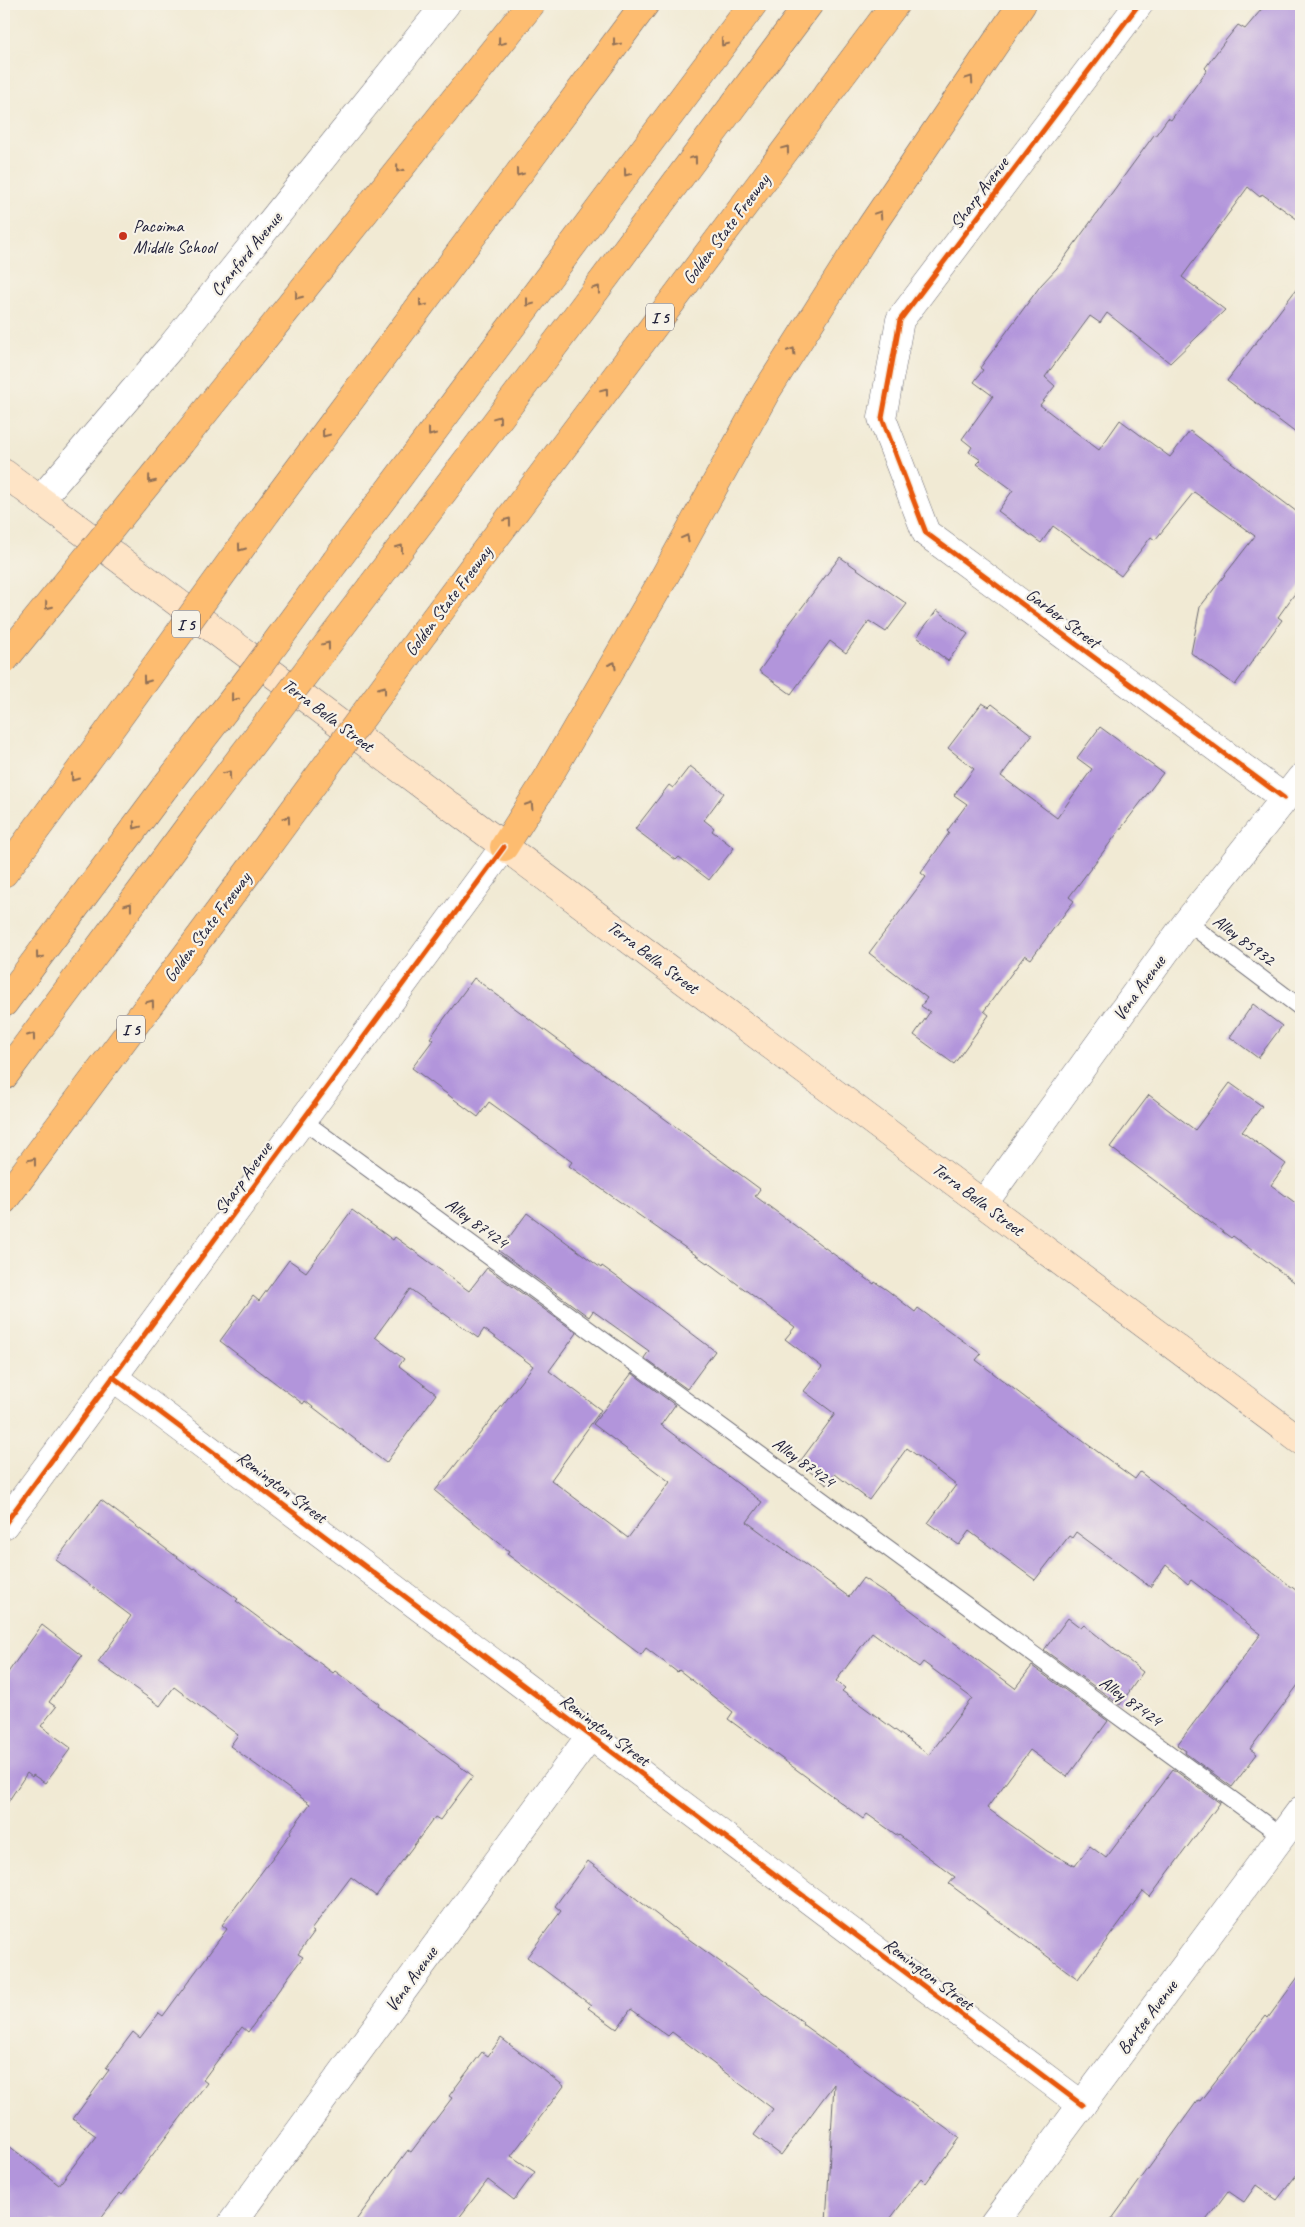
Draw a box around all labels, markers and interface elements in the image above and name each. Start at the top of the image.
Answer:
one-way arrow [498,36,506,45]
one-way arrow [613,37,621,46]
one-way arrow [721,37,730,47]
one-way arrow [964,76,973,85]
one-way arrow [780,145,789,155]
street label: Sharp Avenue [945,152,1014,233]
one-way arrow [688,156,696,165]
one-way arrow [397,163,405,172]
one-way arrow [516,167,524,176]
one-way arrow [624,167,632,176]
street label: Golden State Freeway [678,168,776,288]
street label: Cranford Avenue [205,207,287,300]
one-way arrow [873,210,882,220]
place label: Pacoima Middle School [133,215,219,258]
marker: Pacoima Middle School [117,230,129,242]
one-way arrow [591,286,599,295]
one-way arrow [295,290,303,299]
one-way arrow [526,297,535,307]
one-way arrow [419,298,427,307]
road number: I 5 [646,304,674,330]
one-way arrow [786,348,796,357]
one-way arrow [599,387,608,397]
one-way arrow [493,416,501,425]
one-way arrow [429,427,437,436]
one-way arrow [322,428,331,438]
one-way arrow [148,474,156,483]
one-way arrow [502,517,511,527]
one-way arrow [680,534,690,543]
street label: Golden State Freeway [400,540,498,660]
one-way arrow [238,543,247,552]
one-way arrow [394,544,403,554]
street label: Garber Street [1022,583,1107,655]
one-way arrow [45,600,54,609]
road number: I 5 [172,610,200,638]
one-way arrow [321,642,329,651]
one-way arrow [606,662,616,671]
street label: Terra Bella Street [278,673,380,758]
one-way arrow [143,674,152,684]
one-way arrow [377,685,387,694]
one-way arrow [231,693,240,702]
one-way arrow [223,771,231,780]
one-way arrow [71,772,80,782]
one-way arrow [524,802,533,811]
one-way arrow [281,816,290,825]
one-way arrow [133,820,142,830]
street label: Golden State Freeway [159,866,257,986]
one-way arrow [123,902,132,912]
street label: Alley 85932 [1209,910,1281,972]
street label: Terra Bella Street [603,915,705,1000]
one-way arrow [36,950,45,960]
street label: Vena Avenue [1108,950,1171,1025]
one-way arrow [145,999,154,1009]
road number: I 5 [117,1016,145,1042]
one-way arrow [26,1032,35,1042]
street label: Sharp Avenue [209,1136,277,1219]
one-way arrow [27,1157,36,1167]
street label: Terra Bella Street [928,1157,1030,1242]
street label: Alley 87424 [441,1193,514,1254]
street label: Alley 87424 [768,1432,841,1493]
street label: Remington Street [233,1446,333,1529]
street label: Alley 87424 [1095,1671,1168,1732]
street label: Remington Street [556,1689,656,1772]
street label: Remington Street [880,1933,980,2016]
street label: Vena Avenue [380,1941,443,2016]
street label: Bartee Avenue [1112,1975,1183,2058]

